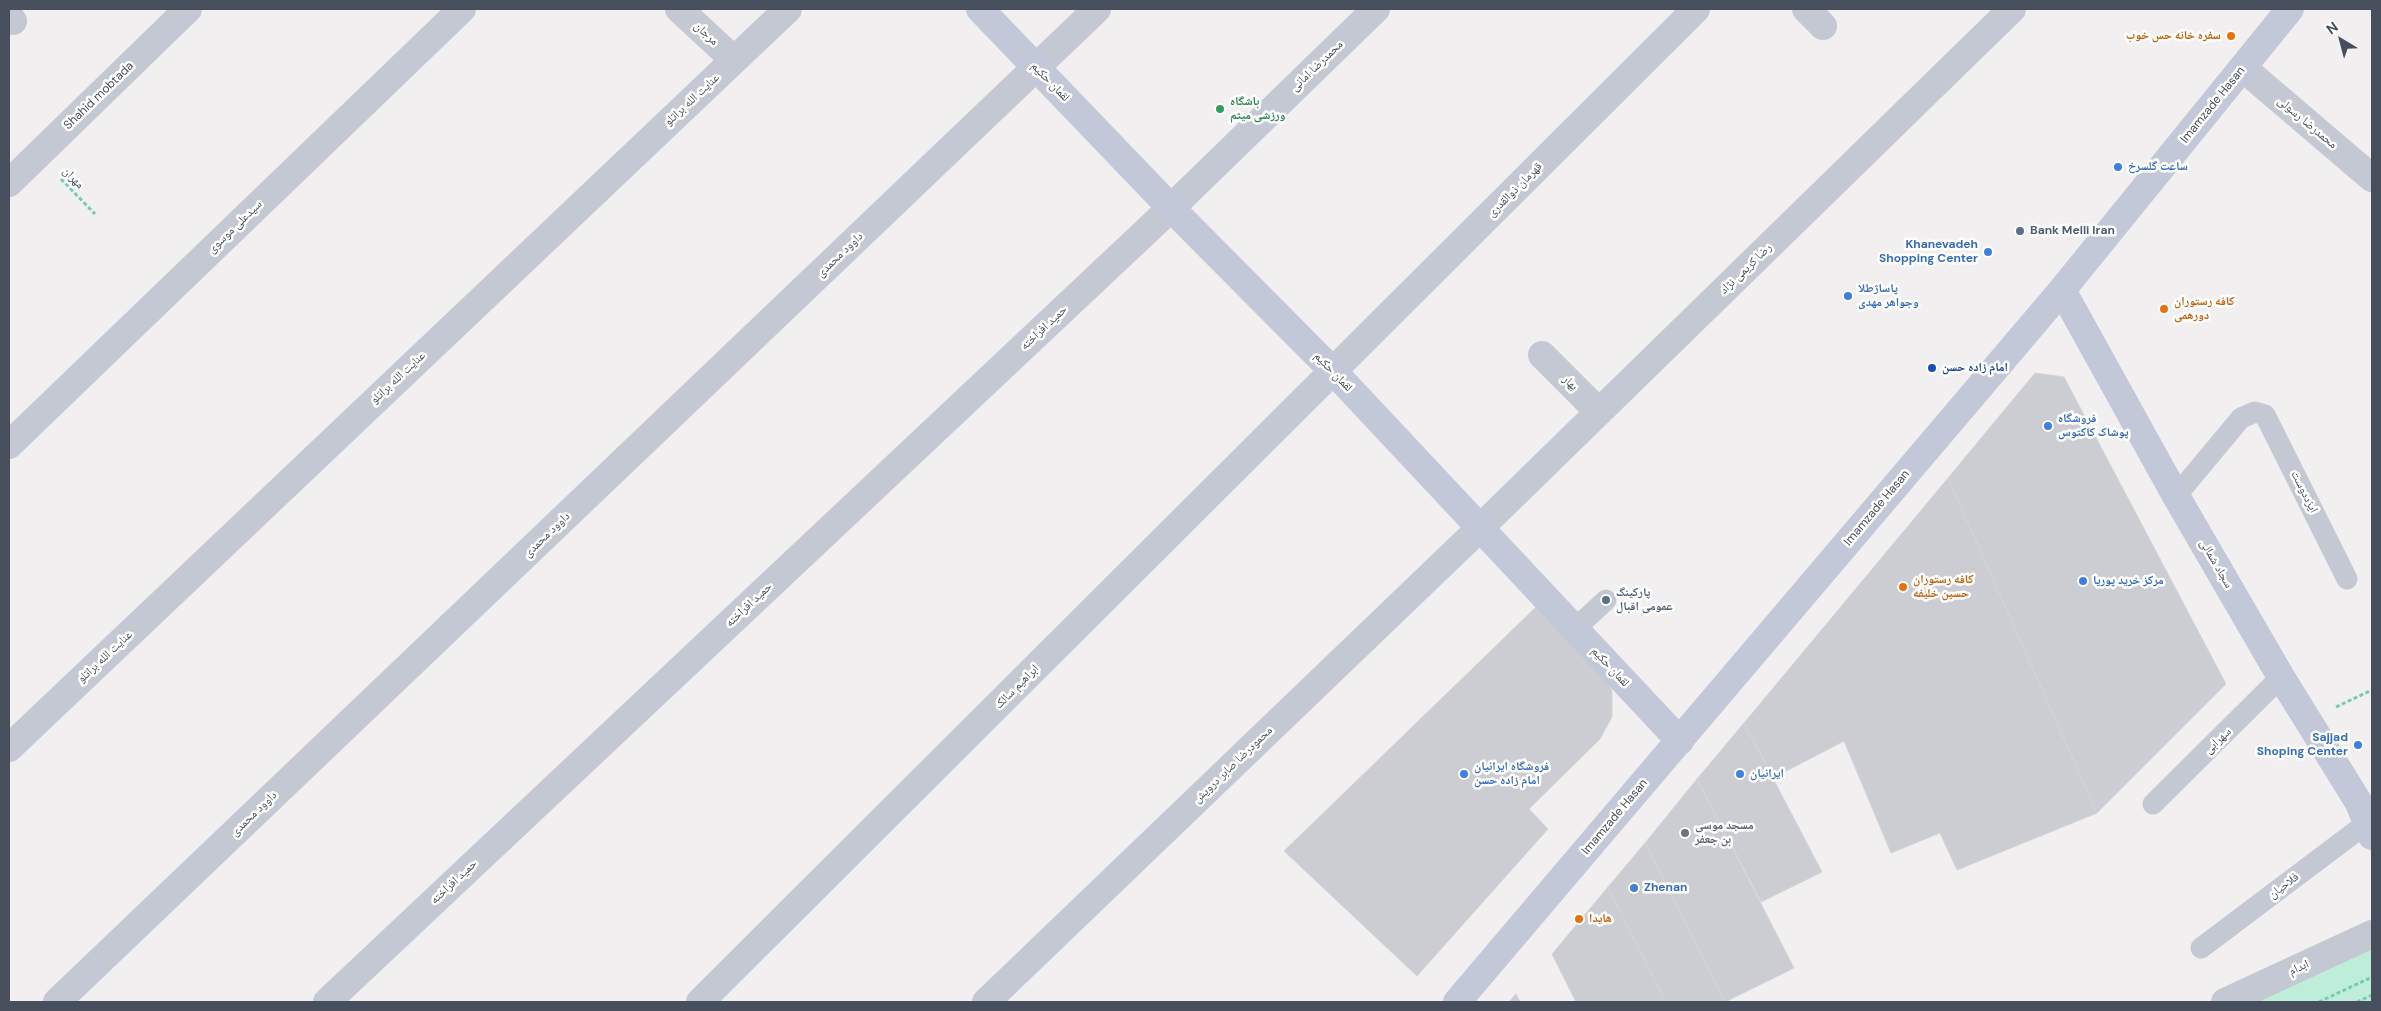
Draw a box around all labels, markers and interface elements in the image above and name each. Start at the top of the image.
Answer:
north arrow [2316,15,2366,65]
text: N [2322,18,2341,38]
street label: مرجان [691,19,721,49]
place label: سفره خانه حس خوب [2126,29,2221,43]
marker: سفره خانه حس خوب [2225,30,2237,42]
street label: محمدرضا امانی [1288,37,1346,95]
street label: Shahid mobtada [61,59,137,133]
street label: لقمان حکیم [1028,59,1072,105]
street label: Imamzade Hasan [2178,64,2248,146]
street label: عنایت الله براتلو [661,71,723,129]
street label: محمدرضا رسولی [2274,94,2340,152]
place label: باشگاه ورزشی میثم [1230,95,1285,123]
marker: باشگاه ورزشی میثم [1214,103,1226,115]
street label: قهرمان ذوالقدری [1485,160,1545,220]
place label: ساعت گلسرخ [2128,160,2188,174]
marker: ساعت گلسرخ [2112,161,2124,173]
street label: مهران [59,164,87,192]
street label: سیدعلی موسوی [205,197,265,257]
place label: Bank Melli Iran [2030,224,2115,238]
marker: Bank Melli Iran [2014,225,2026,237]
street label: داوود محمدی [814,229,866,281]
place label: Khanevadeh Shopping Center [1879,238,1978,266]
street label: رضا کریمی نژاد [1717,241,1775,297]
marker: Khanevadeh Shopping Center [1982,246,1994,258]
place label: پاساژطلا وجواهر مهدی [1858,282,1919,310]
marker: پاساژطلا وجواهر مهدی [1842,290,1854,302]
place label: کافه رستوران دورهمی [2174,295,2235,323]
street label: حمید افراخته [1018,303,1070,353]
marker: کافه رستوران دورهمی [2158,303,2170,315]
street label: عنایت الله براتلو [367,349,429,407]
street label: لقمان حکیم [1311,349,1355,395]
place label: امام زاده حسن [1942,361,2008,375]
marker: امام زاده حسن [1926,362,1938,374]
street label: بهار [1559,372,1581,394]
place label: فروشگاه پوشاک کاکتوس [2058,412,2129,440]
marker: فروشگاه پوشاک کاکتوس [2042,420,2054,432]
street label: Imamzade Hasan [1841,467,1913,549]
street label: ایزددوست [2287,469,2321,515]
street label: داوود محمدی [521,509,573,561]
street label: سجاد شمالی [2196,537,2236,591]
place label: کافه رستوران حسین خلیفه [1913,573,1974,601]
place label: مرکز خرید پوریا [2093,574,2164,588]
marker: مرکز خرید پوریا [2077,575,2089,587]
street label: حمید افراخته [723,580,775,630]
marker: کافه رستوران حسین خلیفه [1897,581,1909,593]
place label: پارکینگ عمومی اقبال [1616,586,1673,614]
marker: پارکینگ عمومی اقبال [1600,594,1612,606]
street label: عنایت الله براتلو [74,628,136,686]
street label: لقمان حکیم [1588,644,1632,690]
street label: ابراهیم سالک [992,662,1042,712]
street label: محمودرضا صابر درویش [1190,723,1276,807]
street label: سهرابی [2202,725,2234,757]
place label: Sajjad Shoping Center [2257,731,2348,759]
marker: Sajjad Shoping Center [2352,739,2364,751]
place label: فروشگاه ایرانیان امام زاده حسن [1474,760,1549,788]
place label: ایرانیان [1750,767,1784,781]
marker: فروشگاه ایرانیان امام زاده حسن [1458,768,1470,780]
marker: ایرانیان [1734,768,1746,780]
street label: Imamzade Hasan [1579,776,1651,858]
street label: داوود محمدی [228,788,280,840]
place label: مسجد موسی بن جعفر [1695,819,1754,847]
marker: مسجد موسی بن جعفر [1679,827,1691,839]
street label: حمید افراخته [428,857,480,907]
street label: فلاحیان [2266,870,2302,902]
place label: Zhenan [1644,881,1687,895]
marker: Zhenan [1628,882,1640,894]
place label: هایدا [1589,912,1612,926]
marker: هایدا [1573,913,1585,925]
street label: ابدام [2287,957,2311,979]

